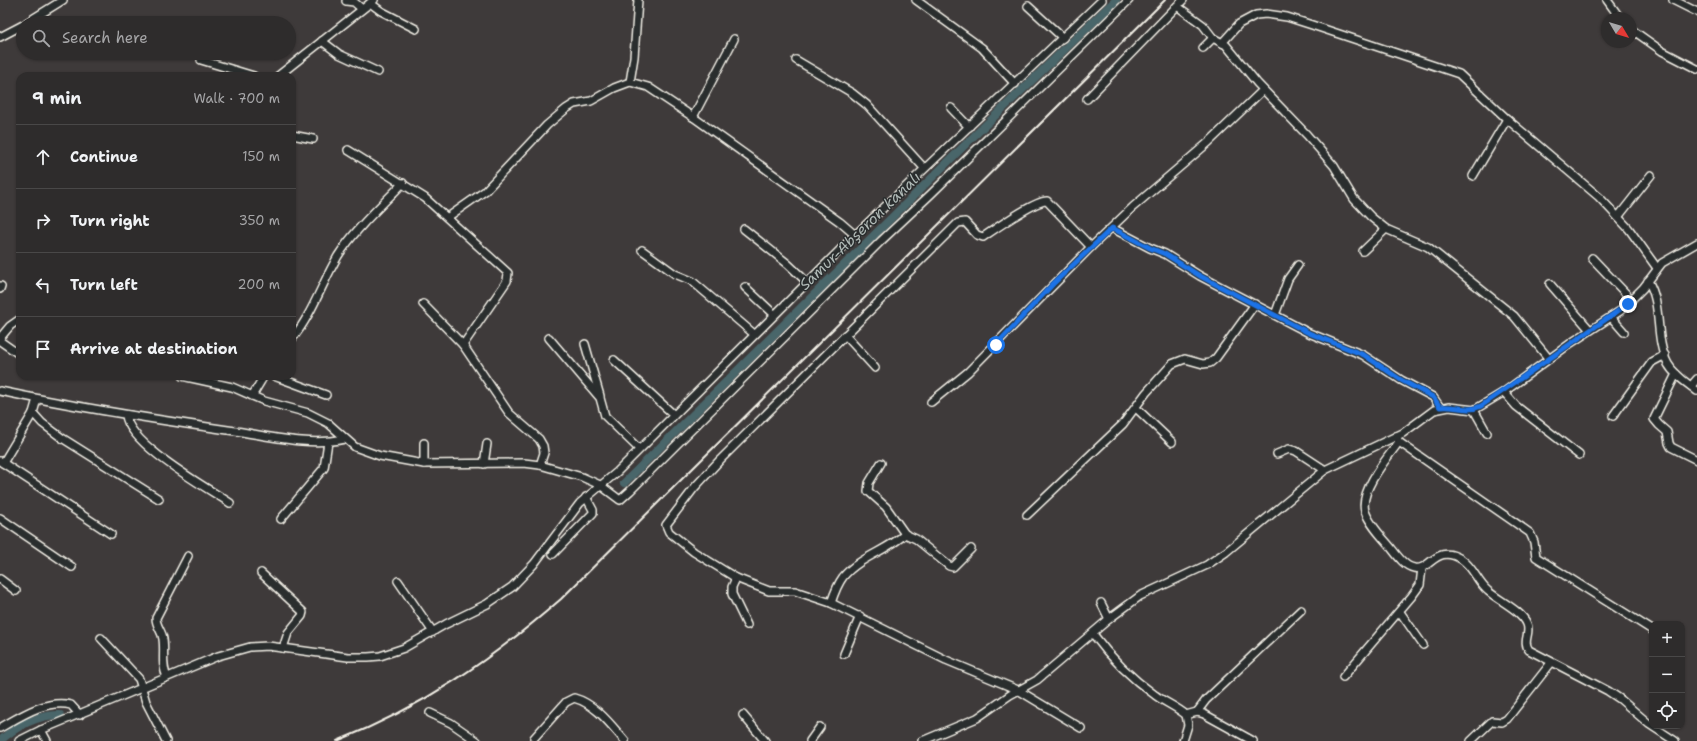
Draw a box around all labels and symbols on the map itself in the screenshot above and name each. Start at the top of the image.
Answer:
north arrow [1601,12,1637,48]
water label: Samur-Abşeron kanalı [795,168,925,294]
route end [1619,295,1637,313]
route start [987,336,1005,354]

